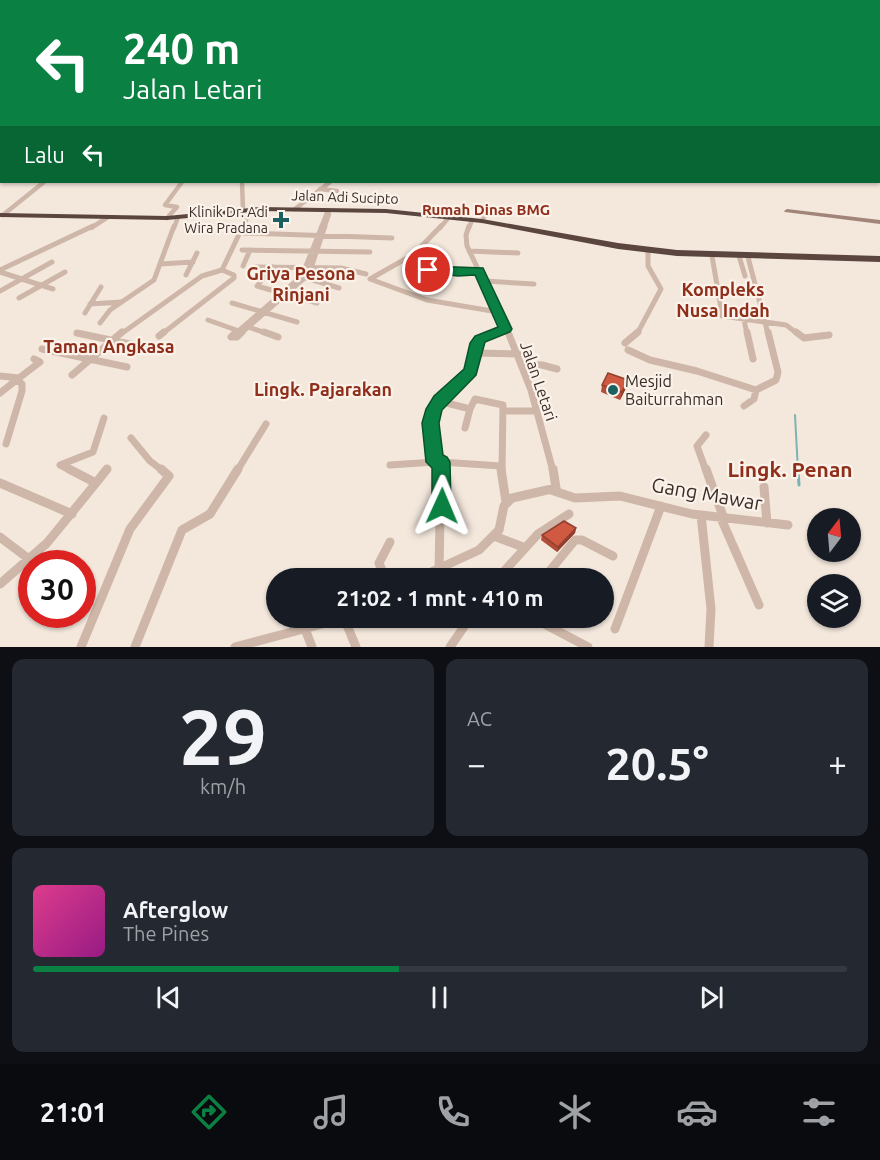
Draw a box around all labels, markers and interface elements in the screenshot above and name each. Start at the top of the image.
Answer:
icon: left [24,24,102,102]
text: 240 m [123,25,240,72]
text: Jalan Letari [123,74,263,104]
icon: left [77,138,110,171]
text: Lalu [24,142,65,167]
street label: Jalan Adi Sucipto [291,187,399,207]
district label: Rumah Dinas BMG [422,201,550,218]
place label: Klinik Dr. Adi Wira Pradana [184,204,268,236]
marker: Klinik Dr. Adi Wira Pradana [272,211,290,229]
pin [402,244,453,295]
icon: arrive [411,253,444,286]
district label: Griya Pesona Rinjani [246,263,356,304]
district label: Kompleks Nusa Indah [676,279,770,320]
district label: Taman Angkasa [43,336,175,356]
street label: Jalan Letari [517,339,561,423]
place label: Mesjid Baiturrahman [625,372,723,408]
district label: Lingk. Pajarakan [254,379,392,399]
marker: Mesjid Baiturrahman [606,383,620,397]
district label: Lingk. Penan [727,457,853,481]
street label: Gang Mawar [650,472,765,515]
position arrow [410,474,474,538]
north arrow [807,508,861,562]
map controls [807,508,861,628]
speed limit sign: 30 [18,550,96,628]
button: layers [807,574,861,628]
text: 21:02 · 1 mnt · 410 m [336,585,544,610]
text: 29 [179,692,267,780]
text: AC [467,707,492,730]
text: 20.5° [605,738,709,789]
text: − [467,745,486,782]
text: + [828,745,847,782]
text: km/h [200,775,246,798]
text: Afterglow [123,897,228,922]
text: The Pines [123,922,209,945]
icon: previous [152,981,185,1014]
icon: pause [423,981,456,1014]
icon: next [695,981,728,1014]
icon: directions [188,1091,230,1133]
icon: music [310,1091,352,1133]
icon: phone [432,1091,474,1133]
icon: climate [554,1091,596,1133]
icon: car [676,1091,718,1133]
icon: filters [798,1091,840,1133]
text: 21:01 [40,1097,108,1127]

